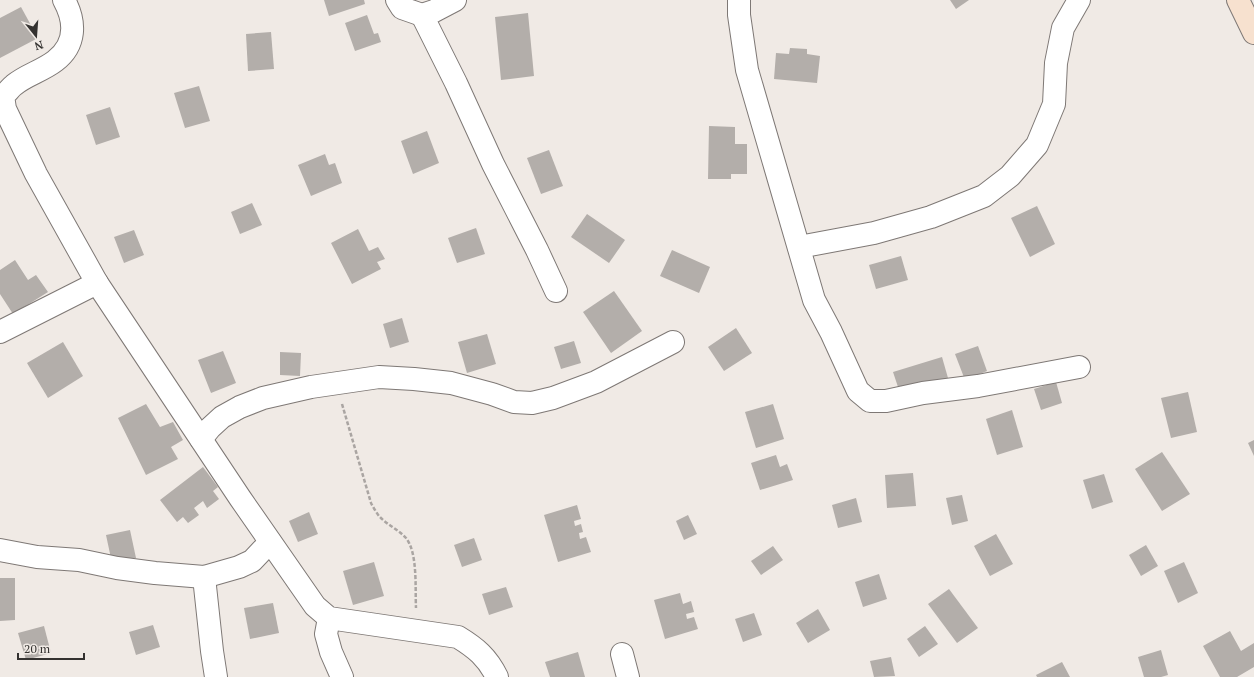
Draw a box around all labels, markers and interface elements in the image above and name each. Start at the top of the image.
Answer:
north arrow [16,16,56,56]
text: N [32,38,45,54]
scale bar [18,635,84,661]
text: 20 m [24,641,51,656]

